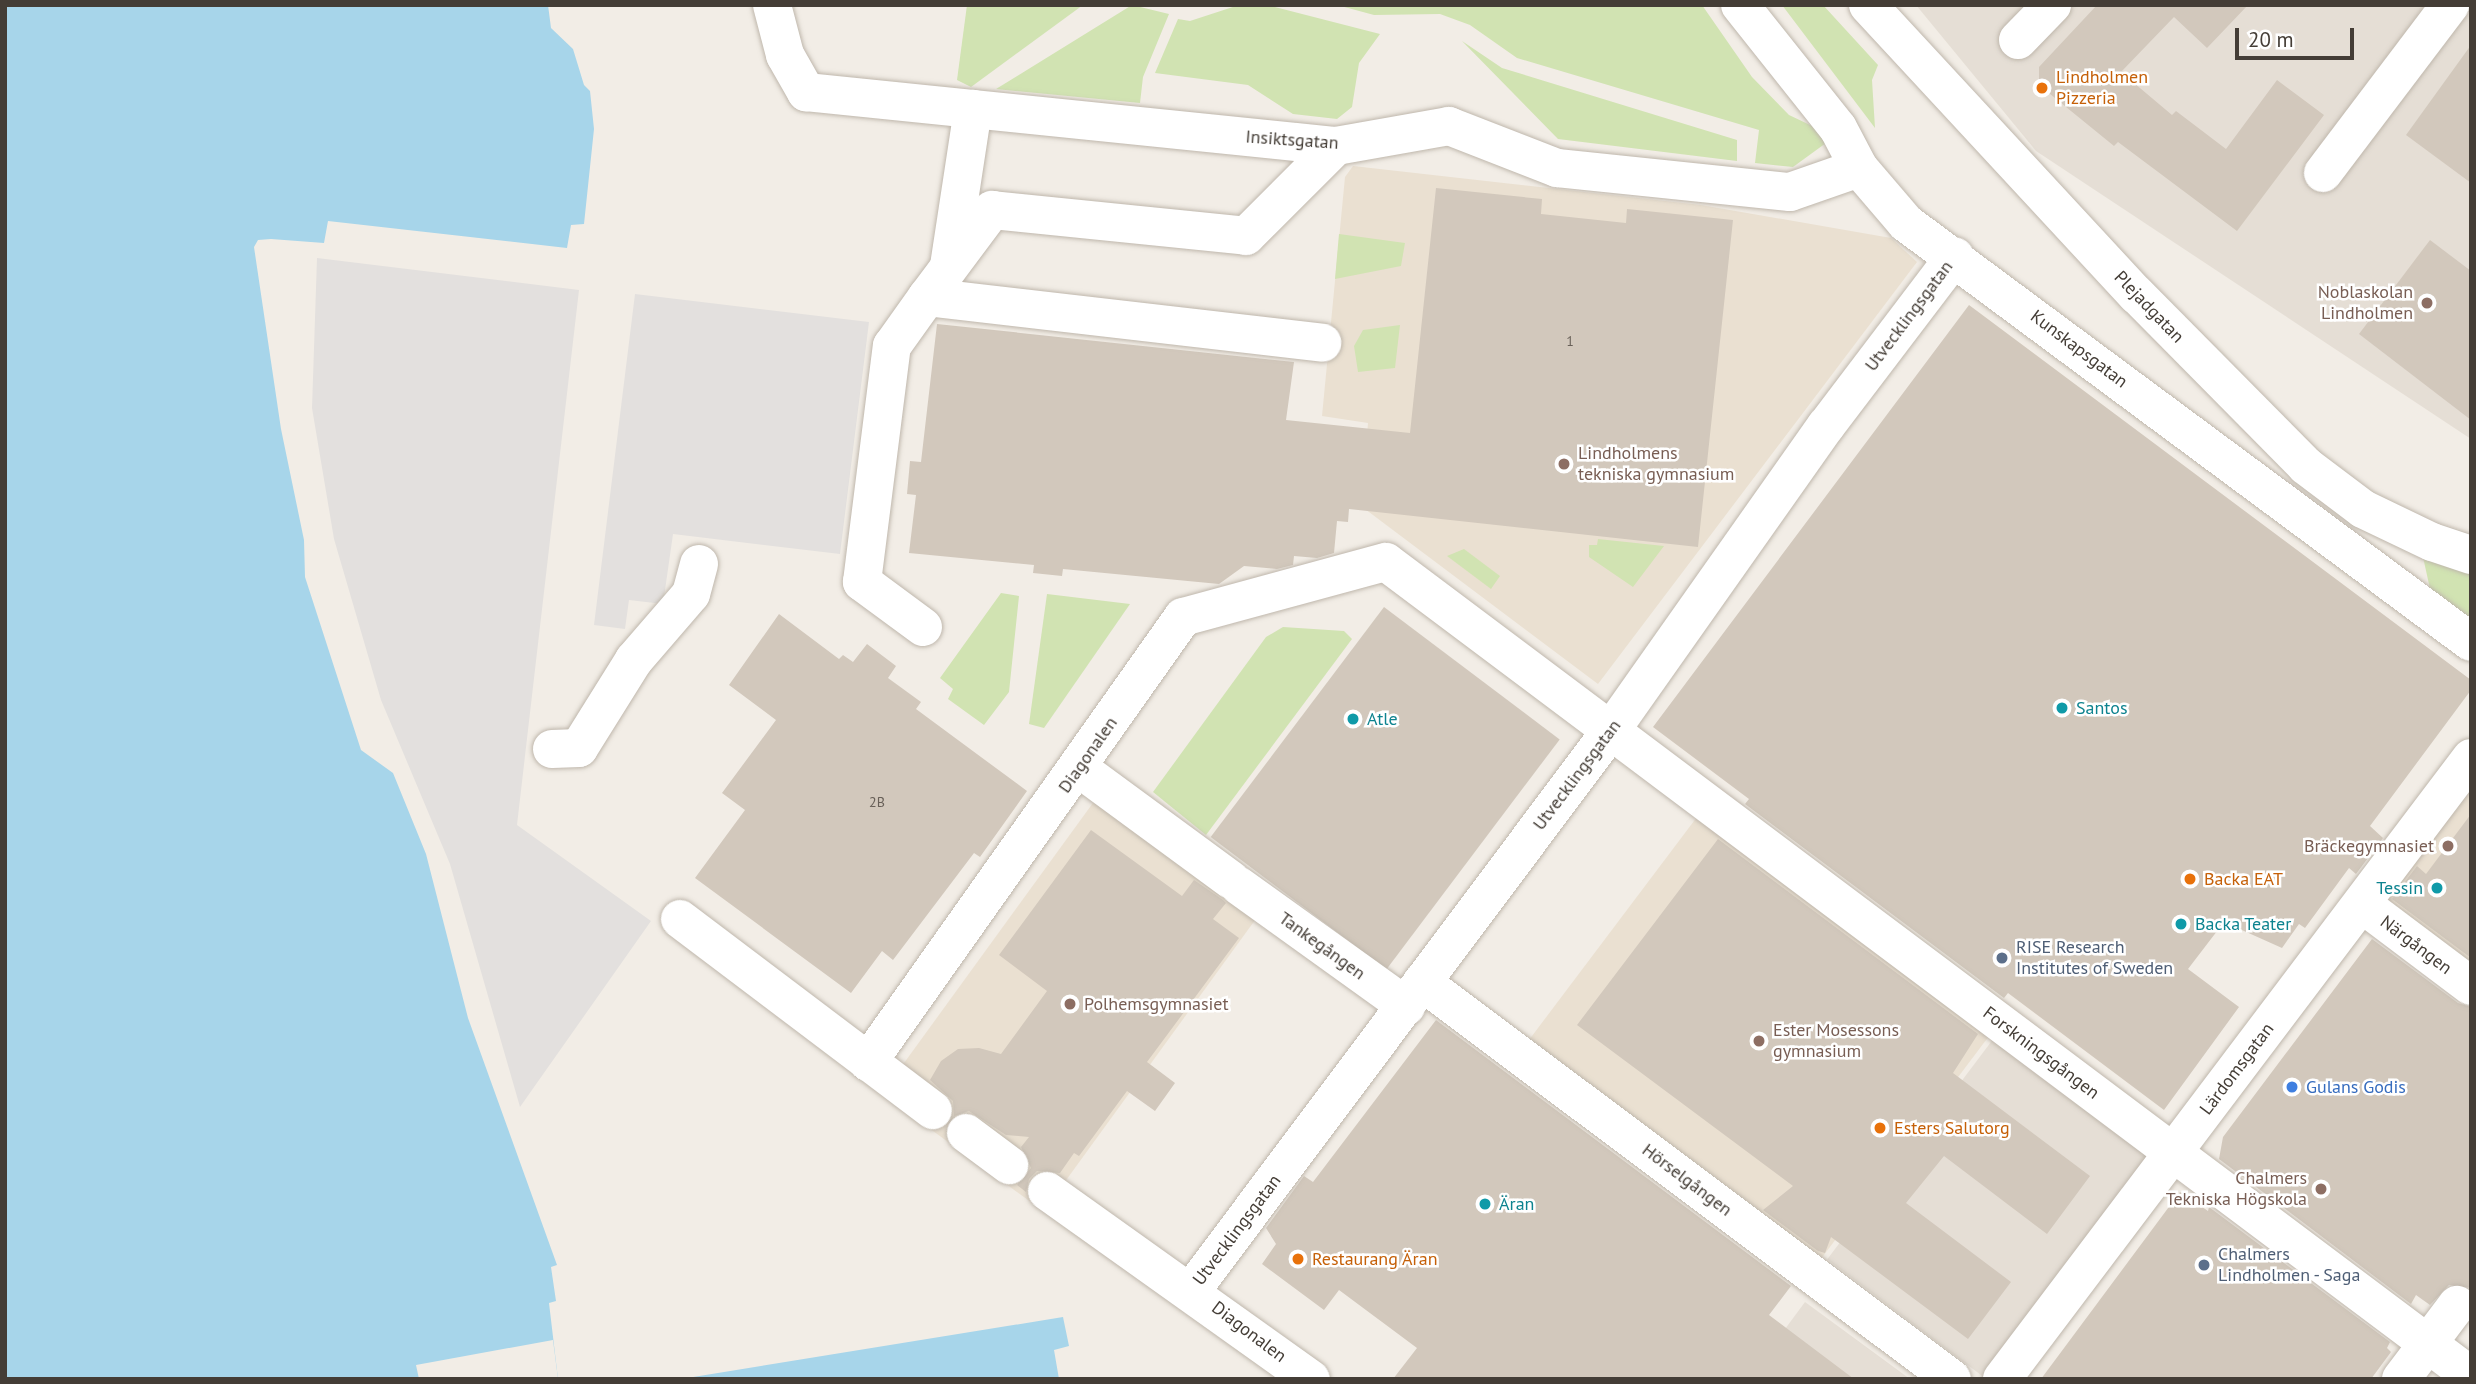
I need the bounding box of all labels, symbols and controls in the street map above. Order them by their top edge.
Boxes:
scale bar [2238,14,2357,58]
text: 20 m [2248,26,2294,53]
place label: Lindholmen Pizzeria [2056,67,2148,110]
marker: Lindholmen Pizzeria [2034,80,2050,96]
street label: Insiktsgatan [1245,126,1339,154]
street label: Utvecklingsgatan [1860,257,1958,375]
street label: Plejadgatan [2110,267,2188,347]
place label: Noblaskolan Lindholmen [2318,282,2413,324]
marker: Noblaskolan Lindholmen [2419,295,2435,311]
street label: Kunskapsgatan [2026,305,2132,393]
house number: 1 [1566,333,1574,349]
place label: Lindholmens tekniska gymnasium [1578,443,1734,486]
marker: Lindholmens tekniska gymnasium [1556,456,1572,472]
place label: Santos [2076,697,2127,719]
marker: Santos [2054,700,2070,716]
place label: Atle [1367,708,1398,730]
marker: Atle [1345,711,1361,727]
street label: Diagonalen [1054,713,1122,797]
street label: Utvecklingsgatan [1528,716,1626,834]
house number: 2B [869,794,885,810]
place label: Bräckegymnasiet [2304,835,2434,857]
marker: Bräckegymnasiet [2440,838,2456,854]
place label: Backa EAT [2204,868,2283,890]
marker: Backa EAT [2182,871,2198,887]
place label: Tessin [2376,877,2423,899]
marker: Tessin [2429,880,2445,896]
street label: Tankegången [1275,907,1369,985]
street label: Närgången [2376,911,2456,979]
place label: Backa Teater [2195,913,2292,935]
marker: Backa Teater [2173,916,2189,932]
place label: RISE Research Institutes of Sweden [2016,937,2173,979]
marker: RISE Research Institutes of Sweden [1994,950,2010,966]
place label: Polhemsgymnasiet [1084,993,1229,1015]
marker: Polhemsgymnasiet [1062,996,1078,1012]
street label: Forskningsgången [1979,1002,2103,1104]
street label: Lärdomsgatan [2195,1019,2279,1119]
place label: Ester Mosessons gymnasium [1773,1020,1899,1062]
marker: Ester Mosessons gymnasium [1751,1033,1767,1049]
place label: Gulans Godis [2306,1076,2406,1098]
marker: Gulans Godis [2284,1079,2300,1095]
place label: Esters Salutorg [1894,1117,2010,1139]
marker: Esters Salutorg [1872,1120,1888,1136]
street label: Hörselgången [1638,1139,1736,1221]
place label: Chalmers Tekniska Högskola [2166,1168,2307,1210]
street label: Utvecklingsgatan [1188,1171,1286,1289]
marker: Chalmers Tekniska Högskola [2313,1181,2329,1197]
place label: Äran [1499,1193,1534,1215]
marker: Äran [1477,1196,1493,1212]
place label: Chalmers Lindholmen - Saga [2218,1244,2363,1286]
place label: Restaurang Äran [1312,1248,1438,1270]
marker: Restaurang Äran [1290,1251,1306,1267]
marker: Chalmers Lindholmen - Saga [2196,1257,2212,1273]
street label: Diagonalen [1207,1297,1291,1367]

